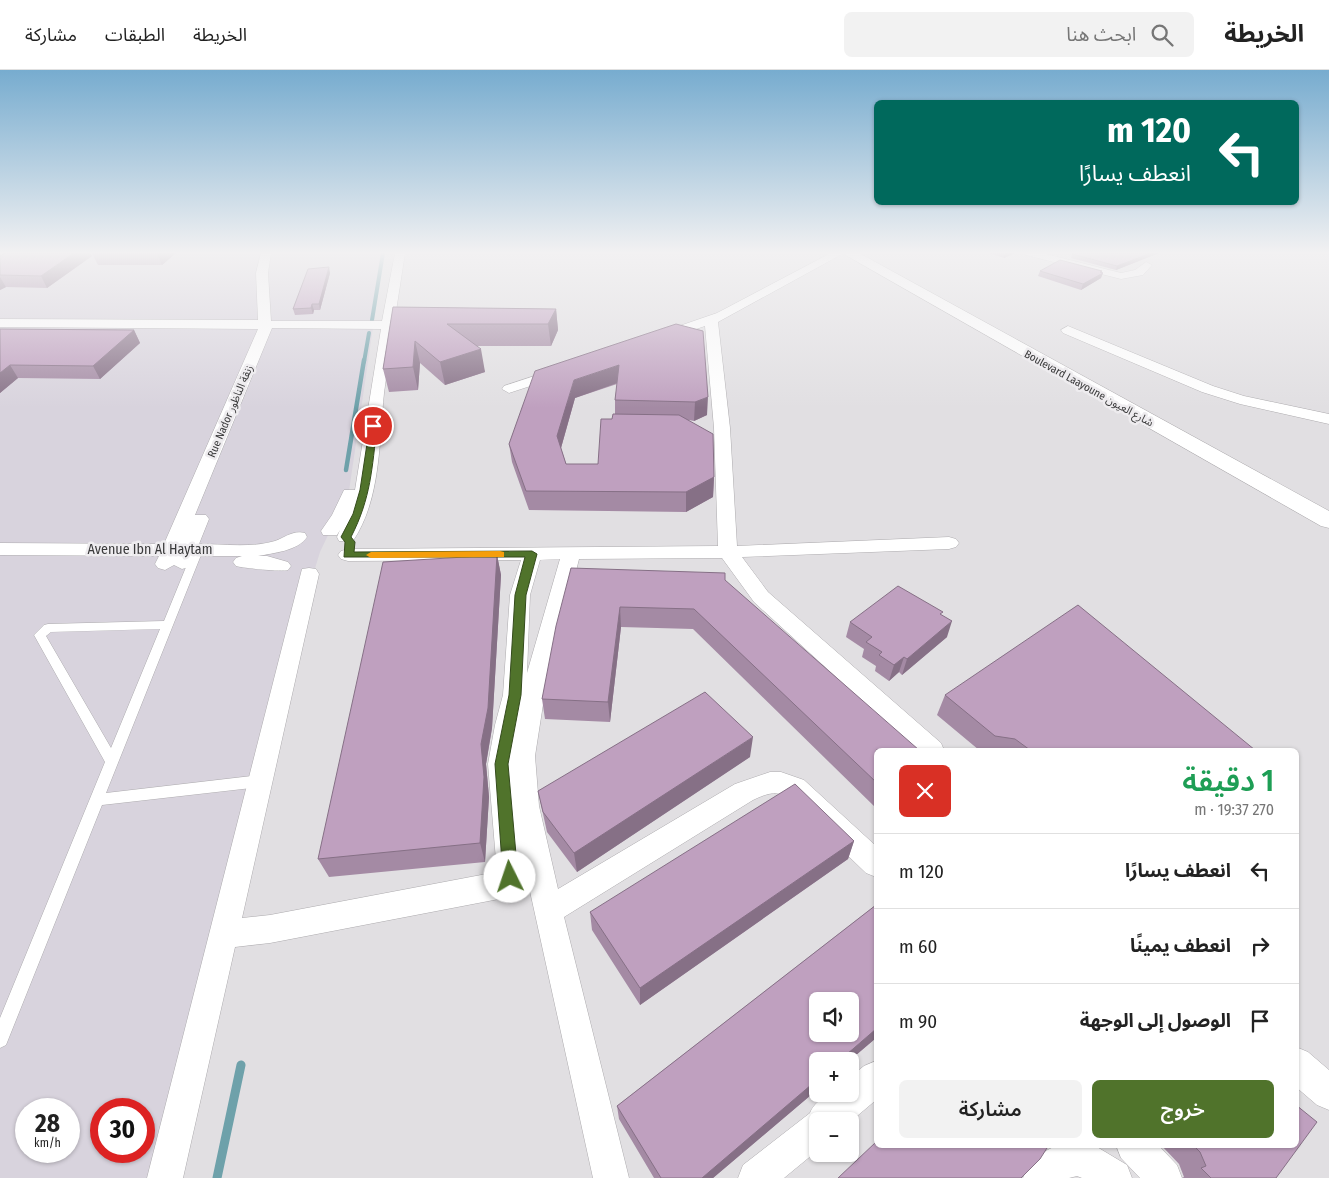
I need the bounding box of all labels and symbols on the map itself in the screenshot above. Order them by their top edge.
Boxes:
street label: Boulevard Laayoune شارع العيون [1021,347,1156,430]
street label: Rue Nador زنقة الناظور [205,363,256,459]
pin [352,405,394,447]
street label: Avenue Ibn Al Haytam [88,541,212,558]
position arrow [483,850,535,902]
speed limit sign: 30 [90,1098,155,1163]

